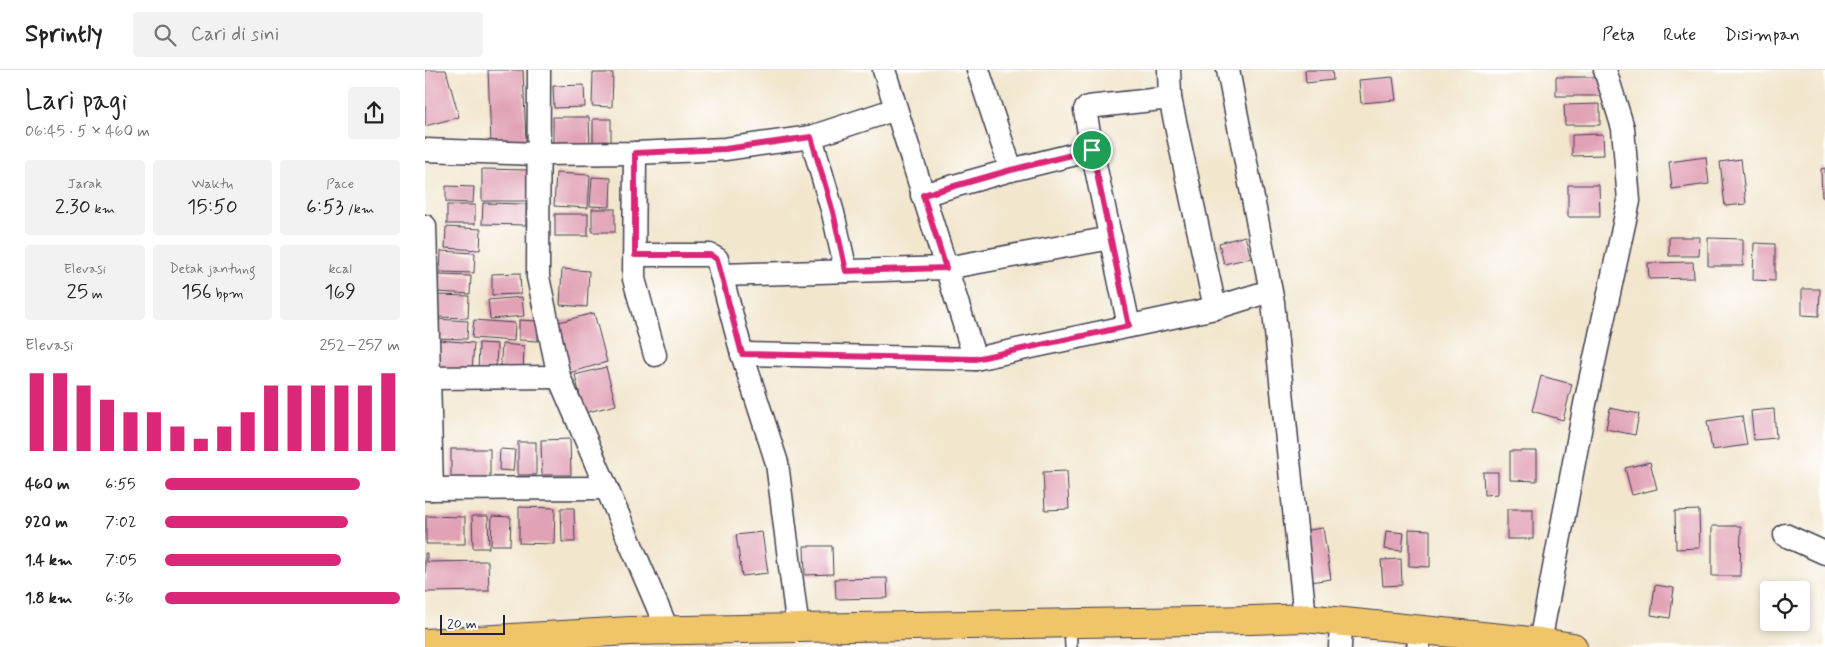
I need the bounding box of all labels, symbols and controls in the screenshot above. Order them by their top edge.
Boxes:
search box [133,12,483,57]
text: Sprintly [25,19,103,50]
icon: search [151,21,179,49]
text: Cari di sini [191,22,279,47]
text: Peta [1602,23,1635,47]
text: Rute [1663,23,1696,47]
text: Disimpan [1724,23,1800,47]
text: Lari pagi [25,83,128,120]
button: share [348,87,400,139]
text: 06:45 · 5 × 460 m [25,121,150,142]
pin [1071,129,1113,171]
icon: arrive [1078,136,1106,164]
text: Jarak [68,175,102,193]
text: Waktu [192,175,233,193]
text: Pace [326,175,354,193]
text: 2.30 [55,193,91,221]
text: 15:50 [187,193,238,221]
text: 6:53 [306,193,344,221]
text: km [91,200,115,218]
text: /km [344,200,374,218]
text: Elevasi [64,260,106,278]
text: Detak jantung [169,260,256,278]
text: kcal [328,260,352,278]
text: 25 [67,278,88,306]
text: 156 [181,278,212,306]
text: 169 [324,278,356,306]
text: m [88,285,103,303]
text: bpm [212,285,244,303]
text: Elevasi [25,335,73,356]
text: 252–257 m [319,335,400,356]
text: 460 m [25,474,70,495]
text: 6:55 [105,474,136,495]
text: 920 m [25,512,68,533]
text: 7:02 [105,512,136,533]
text: 1.4 km [25,550,72,571]
text: 7:05 [105,550,136,571]
map controls [1760,581,1810,631]
button: locate [1760,581,1810,631]
text: 1.8 km [25,588,72,609]
text: 6:36 [105,588,134,609]
scale bar [440,612,505,635]
text: 20 m [447,615,477,633]

